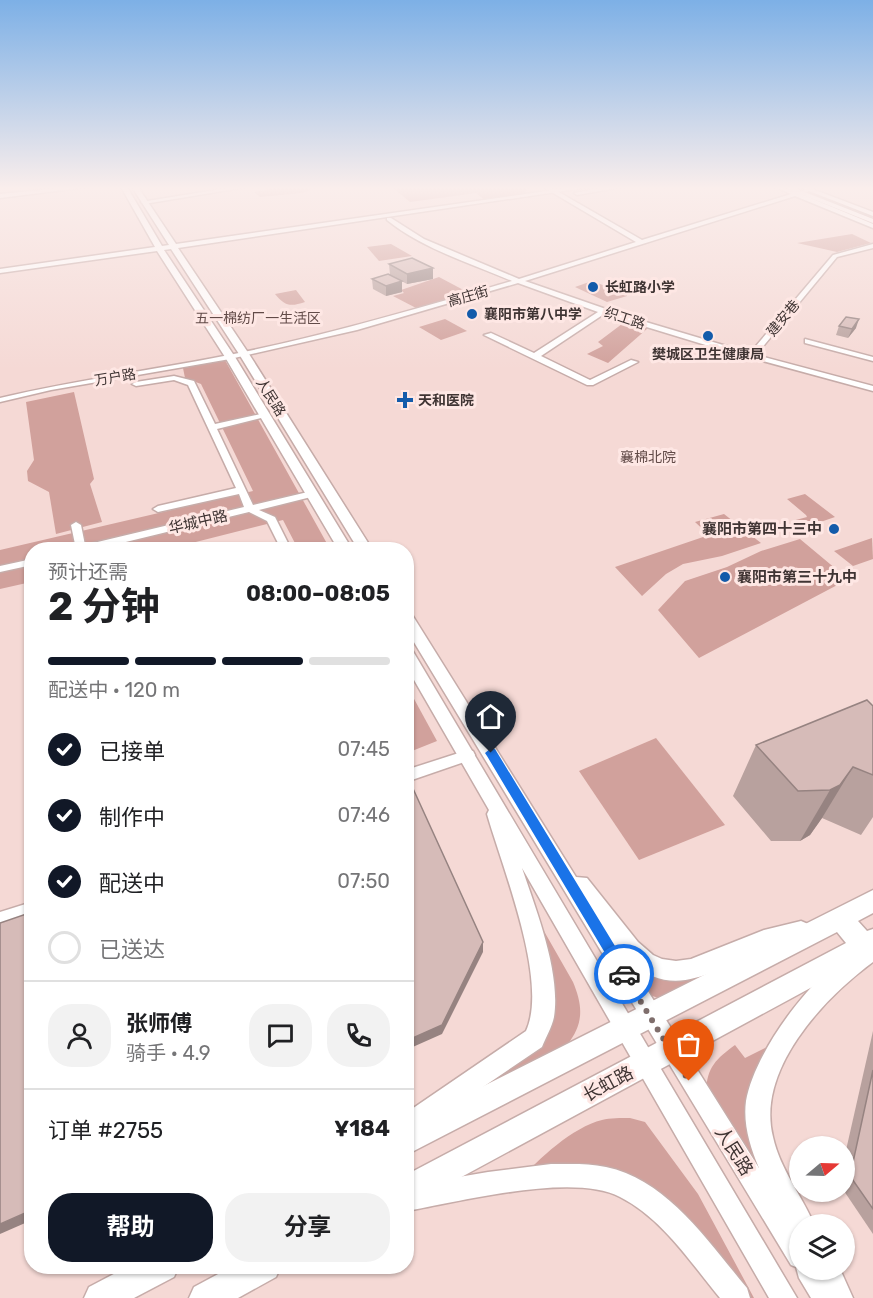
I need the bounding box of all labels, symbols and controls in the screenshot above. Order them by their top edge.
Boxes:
place label: 长虹路小学 [605,279,675,296]
marker: 长虹路小学 [586,280,600,294]
street label: 高庄街 [446,283,491,310]
street label: 建安巷 [763,297,803,340]
street label: 织工路 [602,304,647,333]
place label: 襄阳市第八中学 [484,306,582,323]
marker: 襄阳市第八中学 [465,307,479,321]
district label: 五一棉纺厂一生活区 [195,310,321,327]
marker: 樊城区卫生健康局 [701,329,715,343]
place label: 樊城区卫生健康局 [652,346,764,363]
street label: 万户路 [93,365,137,390]
street label: 人民路 [252,375,289,420]
marker: 天和医院 [396,391,414,409]
place label: 天和医院 [418,392,474,409]
district label: 襄棉北院 [620,449,676,466]
street label: 华城中路 [167,506,229,538]
place label: 襄阳市第四十三中 [702,520,822,538]
marker: 襄阳市第四十三中 [827,522,841,536]
text: 预计还需 [48,560,128,584]
place label: 襄阳市第三十九中 [737,568,857,586]
marker: 襄阳市第三十九中 [718,570,732,584]
text: 08:00–08:05 [246,580,390,607]
text: 2 分钟 [48,584,160,630]
text: 配送中 · 120 m [48,678,180,702]
pin [465,691,516,753]
icon: home [474,700,507,733]
icon: check [48,733,81,766]
text: 07:45 [338,737,390,761]
text: 已接单 [99,738,165,765]
icon: check [48,799,81,832]
text: 07:46 [337,803,390,827]
text: 制作中 [99,804,165,831]
icon: check [48,865,81,898]
text: 07:50 [337,869,390,893]
text: 配送中 [99,870,165,897]
text: 已送达 [99,936,165,963]
courier [594,944,654,1004]
icon: car [608,958,641,991]
button: person [48,1004,111,1067]
button: chat [249,1004,312,1067]
button: phone [327,1004,390,1067]
text: 张师傅 [126,1010,192,1037]
pin [663,1019,714,1081]
icon: bag [672,1028,705,1061]
text: 骑手 · 4.9 [126,1041,211,1065]
street label: 长虹路 [579,1062,637,1106]
text: ¥184 [334,1115,390,1142]
text: 订单 #2755 [48,1117,163,1144]
street label: 人民路 [710,1122,758,1180]
north arrow [789,1136,855,1202]
map controls [789,1136,855,1280]
button: 帮助 [48,1193,213,1262]
button: 分享 [225,1193,390,1262]
button: layers [789,1214,855,1280]

